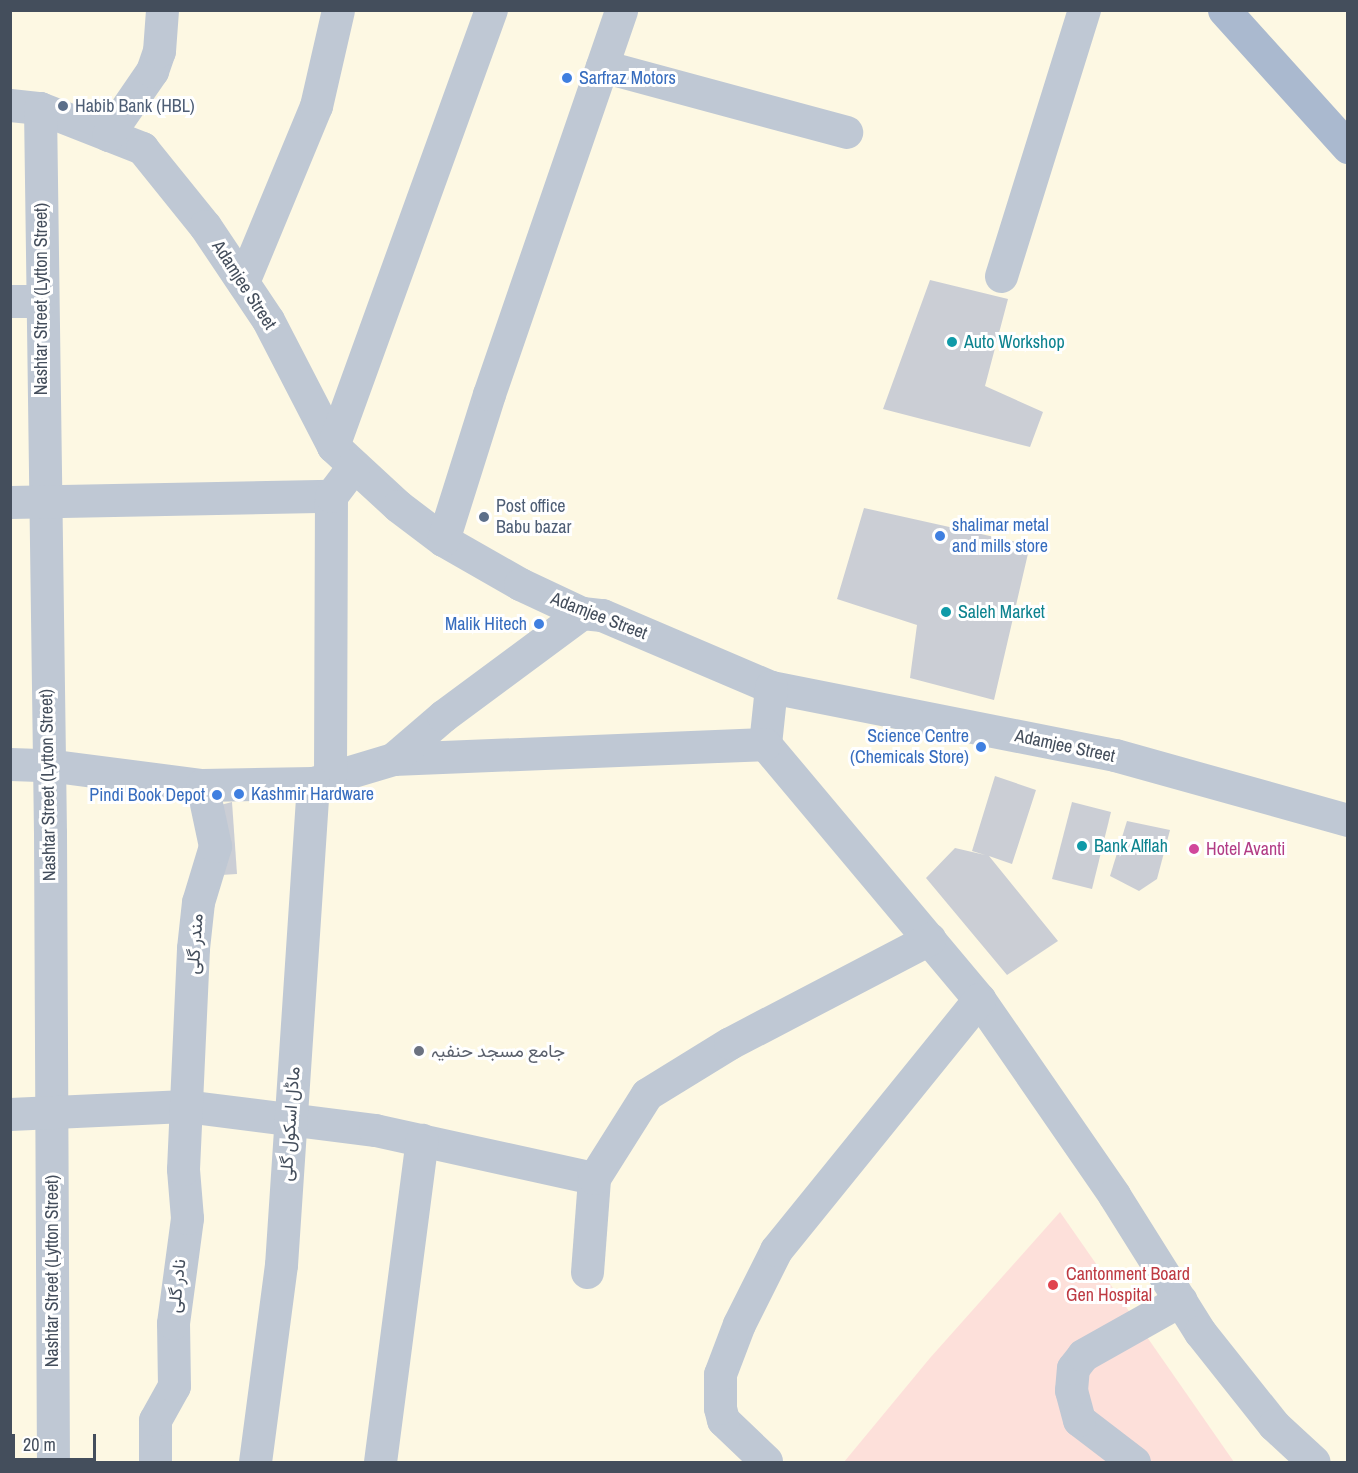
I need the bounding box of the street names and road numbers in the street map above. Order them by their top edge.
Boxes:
street label: Nashtar Street (Lytton Street) [30,203,52,395]
street label: Adamjee Street [207,236,281,334]
street label: Adamjee Street [548,588,650,644]
street label: Nashtar Street (Lytton Street) [36,689,60,881]
street label: Adamjee Street [1013,725,1117,767]
street label: مندر گلی [182,913,208,975]
street label: ماڈل اسکول گلی [275,1066,305,1182]
street label: Nashtar Street (Lytton Street) [41,1175,63,1367]
street label: نادر گلی [163,1258,191,1314]

